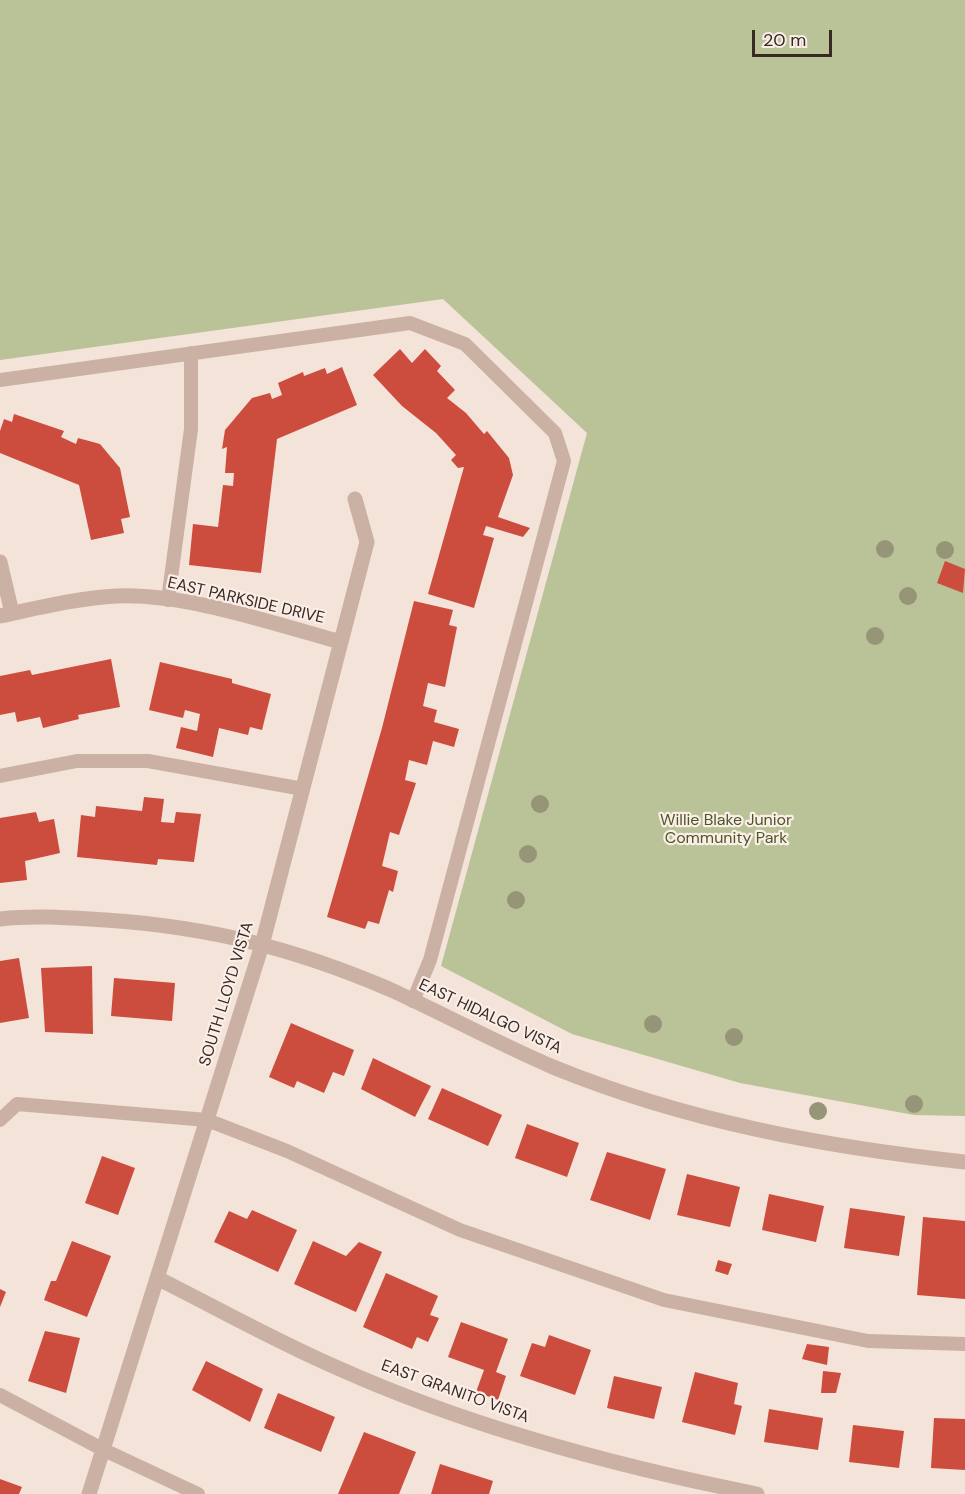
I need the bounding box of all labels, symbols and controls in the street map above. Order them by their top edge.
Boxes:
scale bar [755,18,834,56]
text: 20 m [763,28,806,52]
street label: EAST PARKSIDE DRIVE [166,574,326,628]
park label: Willie Blake Junior Community Park [660,811,792,849]
street label: SOUTH LLOYD VISTA [196,919,258,1069]
street label: EAST HIDALGO VISTA [416,975,564,1059]
street label: EAST GRANITO VISTA [379,1356,531,1428]

